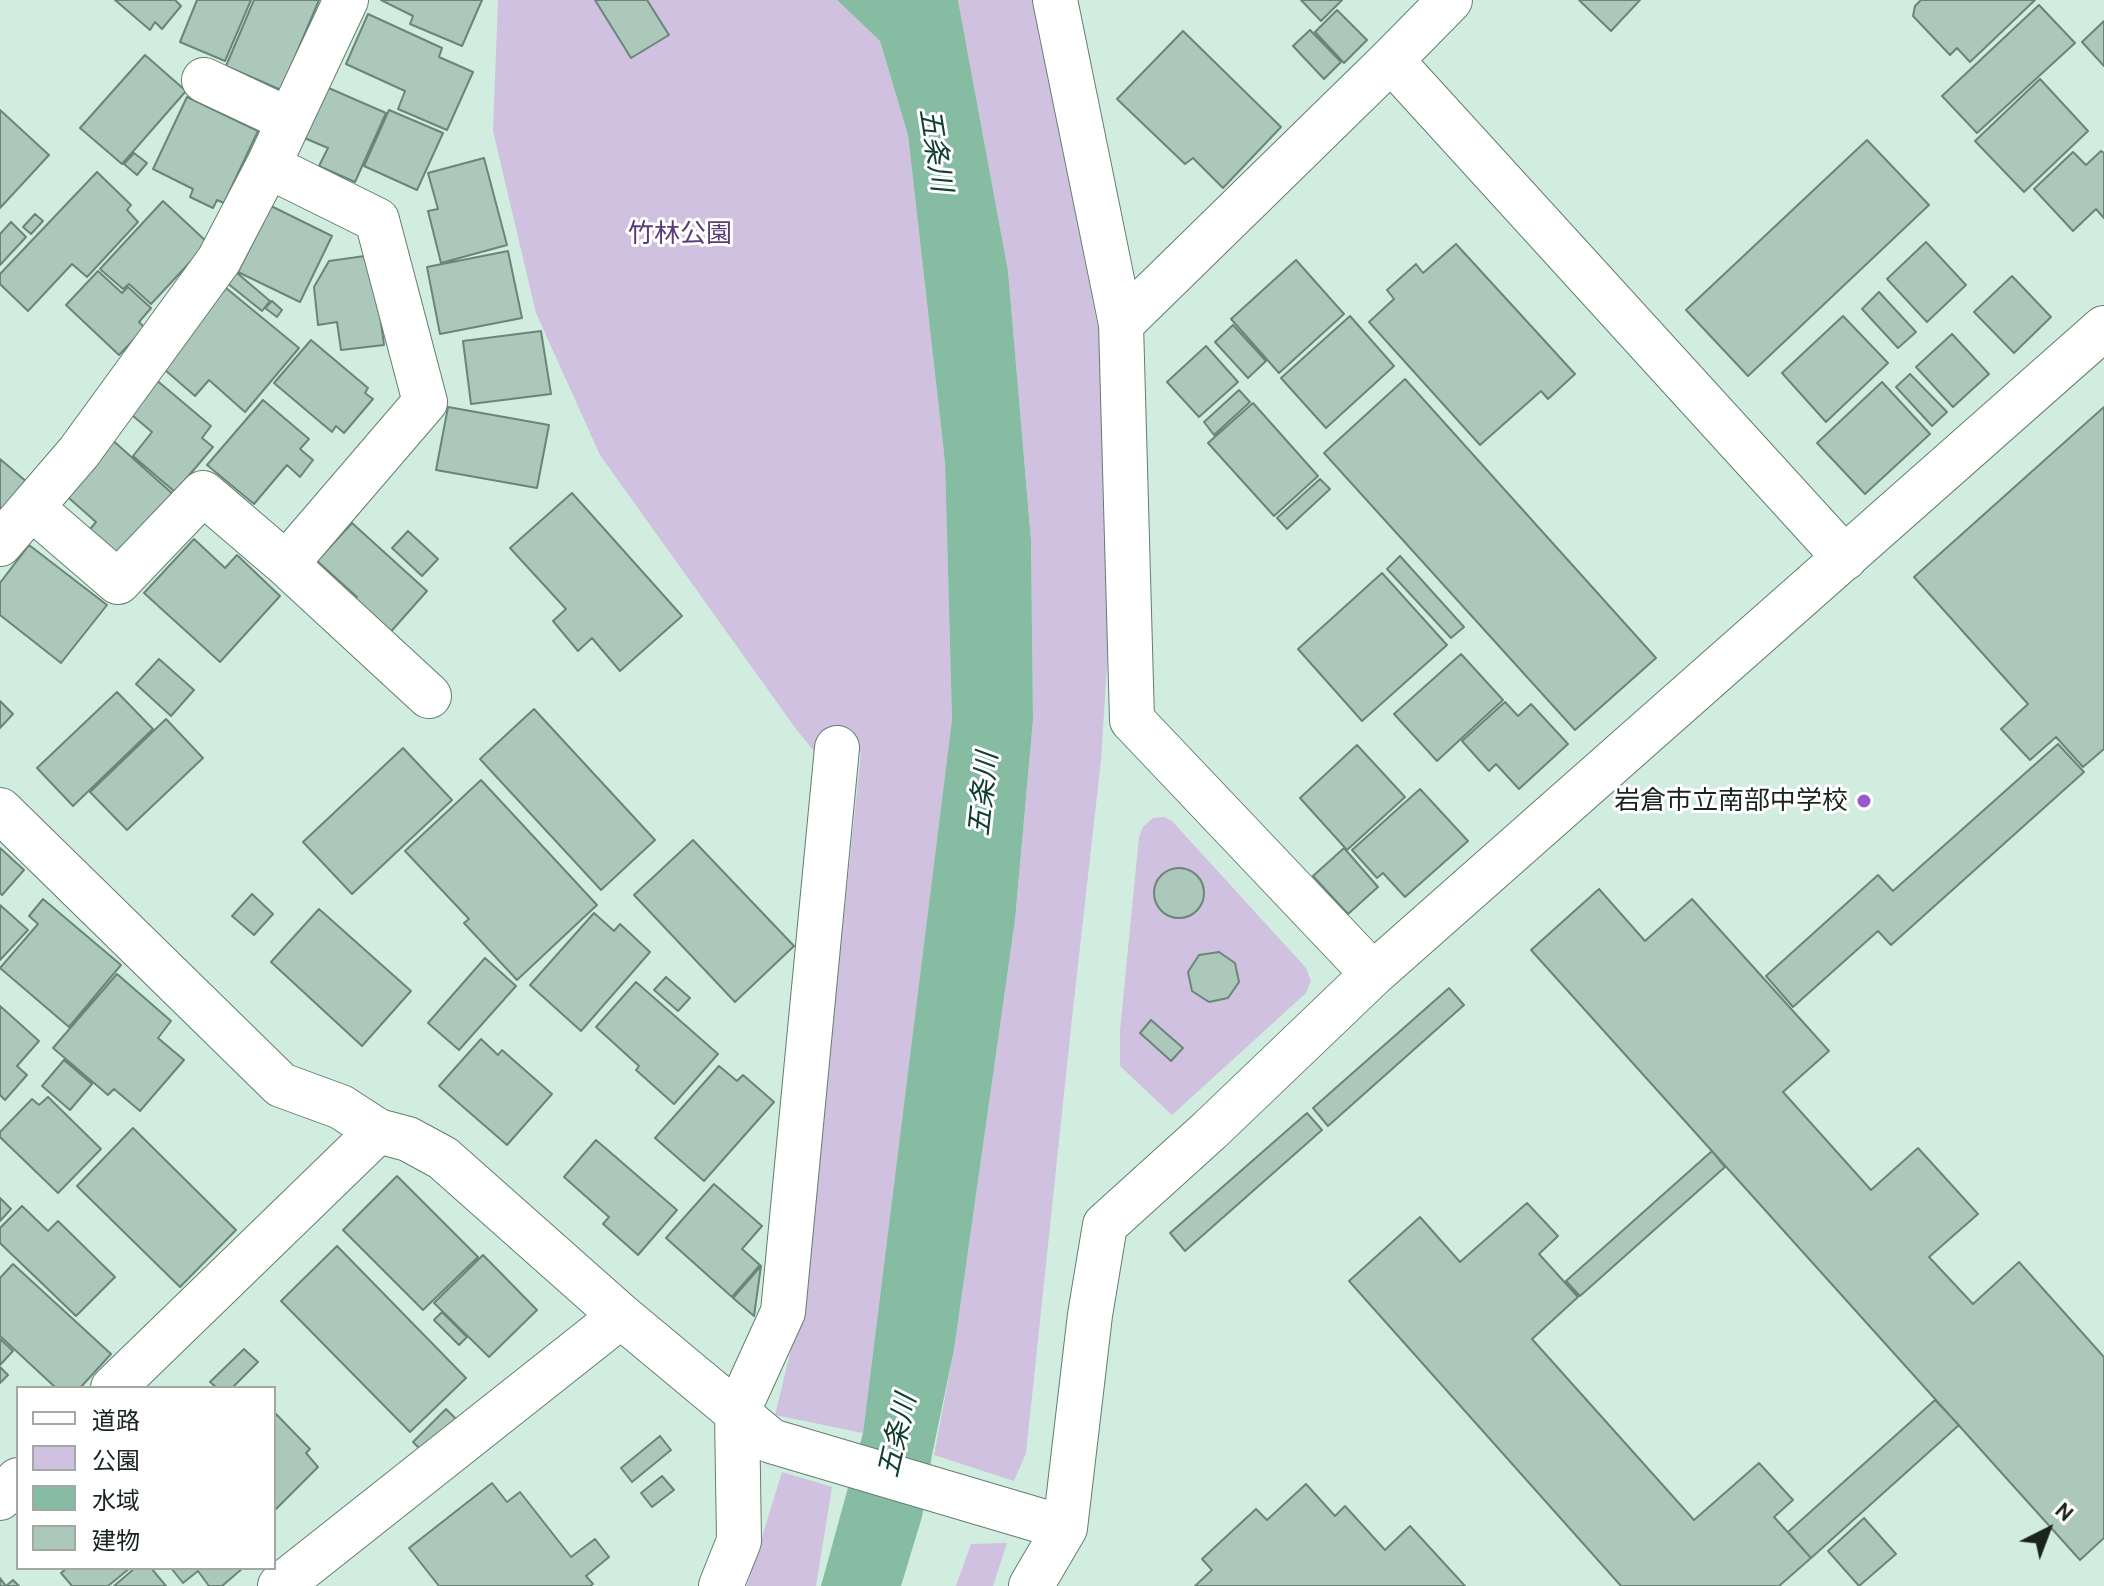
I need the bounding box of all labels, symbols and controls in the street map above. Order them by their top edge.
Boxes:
water label: 五条川 [912,106,958,194]
park label: 竹林公園 [628,218,732,250]
water label: 五条川 [963,750,1005,838]
place label: 岩倉市立南部中学校 [1614,785,1848,817]
marker: 岩倉市立南部中学校 [1855,792,1873,810]
legend [16,1386,276,1570]
water label: 五条川 [872,1391,924,1481]
text: 道路 [92,1406,140,1435]
text: 公園 [92,1446,140,1475]
text: 水域 [92,1486,140,1515]
north arrow [2008,1490,2088,1570]
text: N [2050,1497,2079,1527]
text: 建物 [92,1526,140,1555]

